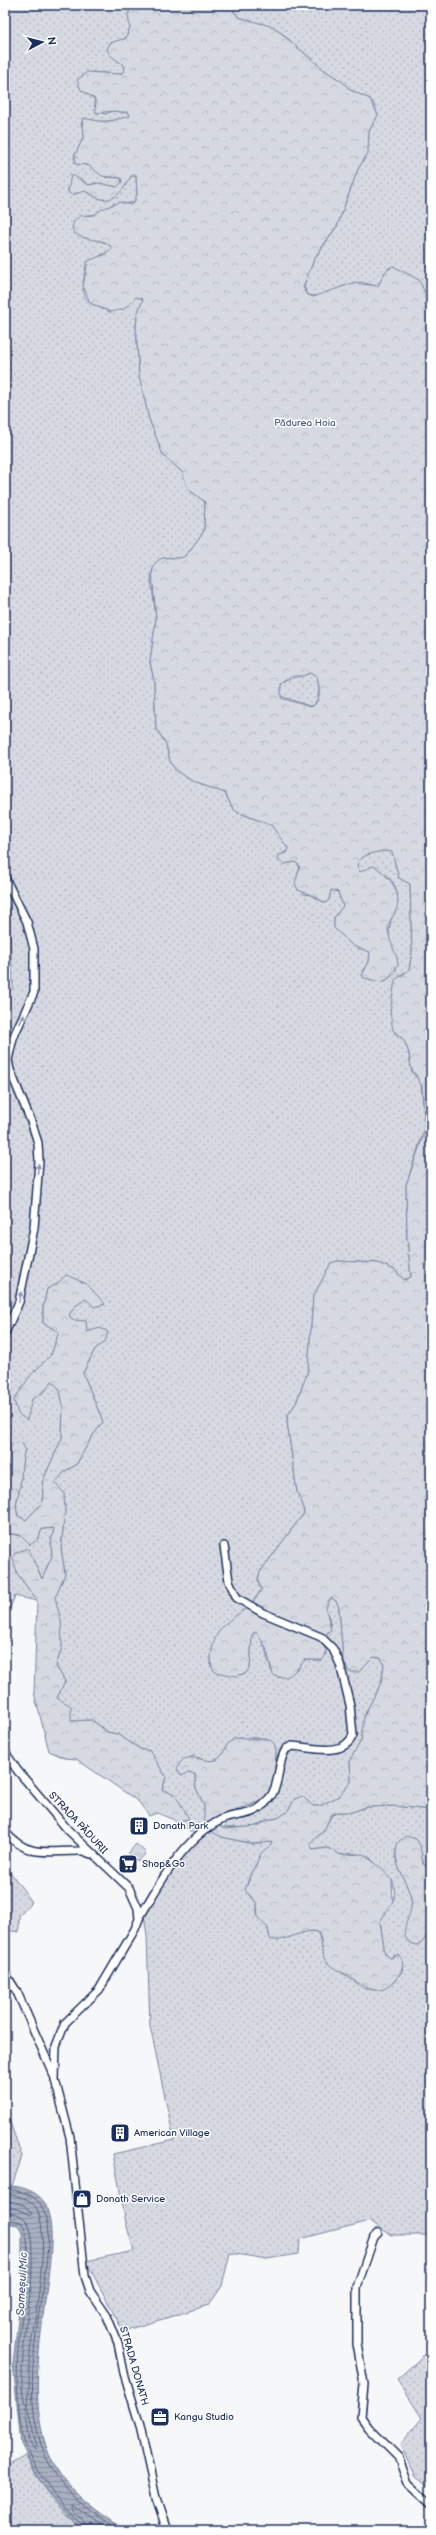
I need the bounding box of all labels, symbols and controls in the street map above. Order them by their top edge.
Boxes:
north arrow [22,22,62,62]
text: N [44,36,58,46]
park label: Pădurea Hoia [274,417,336,429]
one-way arrow [19,1013,25,1025]
one-way arrow [34,1163,41,1175]
one-way arrow [17,1291,23,1303]
street label: STRADA PĂDURII [46,1789,110,1857]
building icon: Donath Park [128,1815,150,1837]
place label: Donath Park [153,1820,209,1832]
supermarket icon: Shop&Go [117,1853,139,1875]
place label: Shop&Go [142,1858,185,1870]
building icon: American Village [109,2122,131,2144]
place label: American Village [134,2127,210,2139]
shop icon: Donath Service [71,2188,93,2210]
place label: Donath Service [96,2193,165,2205]
water label: Someșul Mic [14,2252,30,2316]
street label: STRADA DONATH [117,2325,151,2407]
office icon: Kangu Studio [149,2406,171,2428]
place label: Kangu Studio [174,2411,234,2423]

